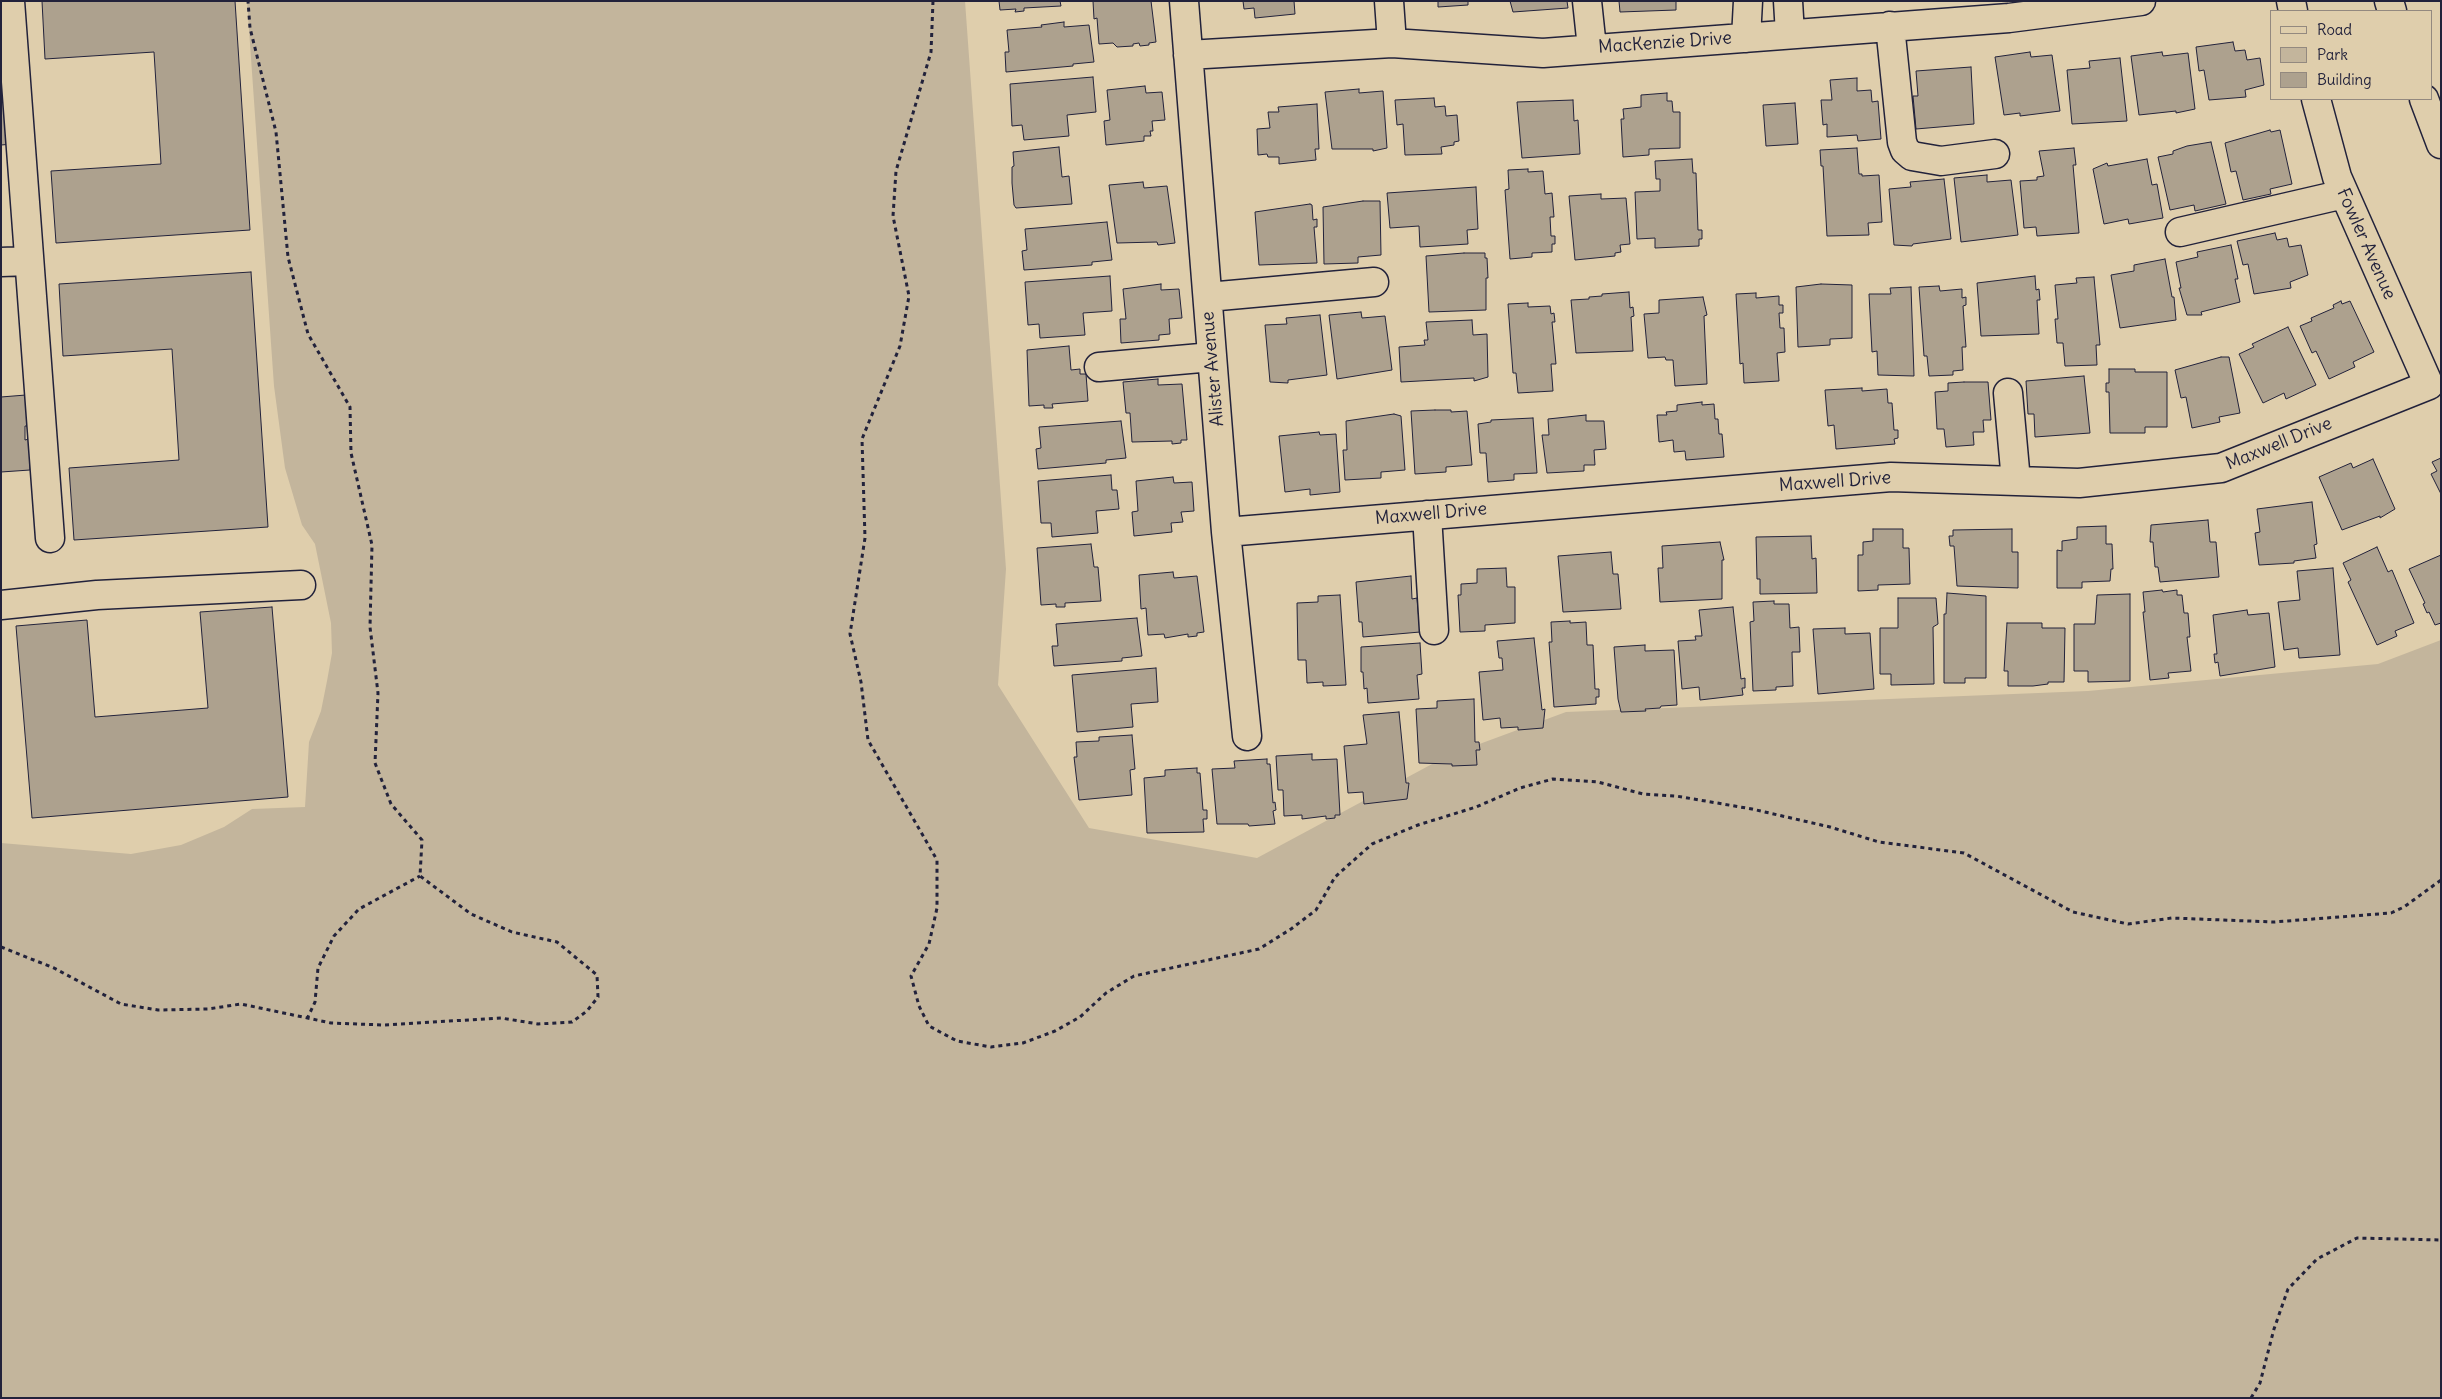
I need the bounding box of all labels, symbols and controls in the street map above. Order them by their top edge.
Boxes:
legend [2270,10,2432,100]
text: Road [2317,20,2352,39]
street label: MacKenzie Drive [1598,28,1732,58]
text: Park [2317,45,2348,64]
text: Building [2317,70,2372,89]
street label: Fowler Avenue [2332,185,2400,303]
street label: Alister Avenue [1197,311,1229,427]
street label: Maxwell Drive [2223,413,2335,475]
street label: Maxwell Drive [1778,467,1892,497]
street label: Maxwell Drive [1374,498,1488,530]

